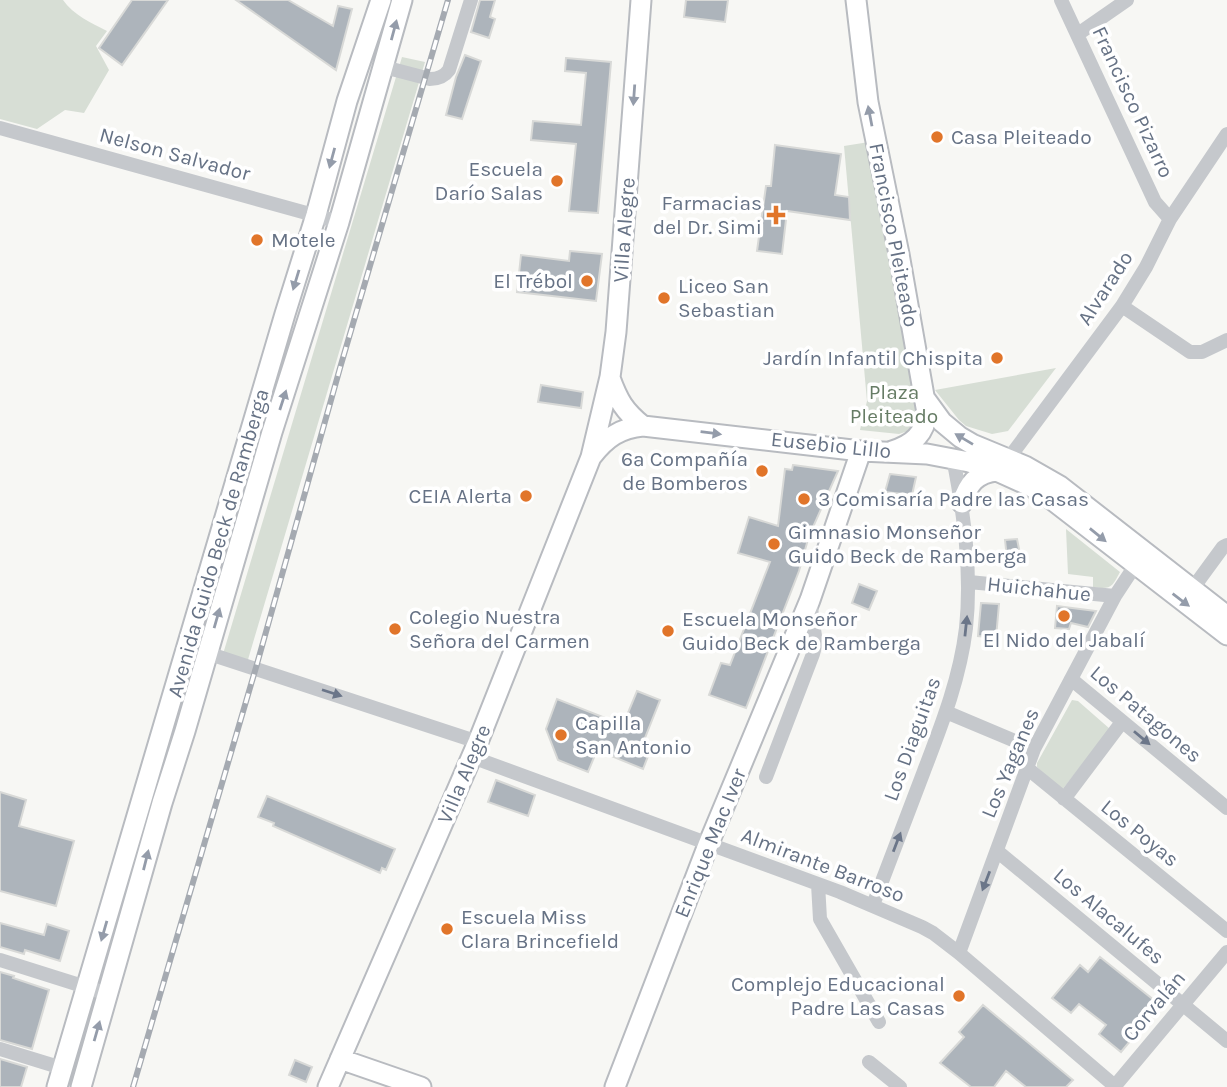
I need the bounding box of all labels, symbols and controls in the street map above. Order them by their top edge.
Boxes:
one-way arrow [389,19,400,41]
street label: Francisco Pizarro [1087,22,1179,182]
one-way arrow [628,84,639,106]
one-way arrow [865,105,876,127]
street label: Nelson Salvador [97,122,253,186]
place label: Casa Pleiteado [951,125,1092,149]
marker: Casa Pleiteado [929,129,945,145]
street label: Francisco Pleiteado [864,141,924,329]
one-way arrow [326,148,336,169]
place label: Escuela Darío Salas [435,157,543,205]
marker: Escuela Darío Salas [549,173,565,189]
street label: Villa Alegre [608,177,640,283]
place label: Farmacias del Dr. Simi [653,191,762,239]
marker: Farmacias del Dr. Simi [768,207,784,223]
place label: Motele [271,228,336,252]
marker: Motele [249,232,265,248]
street label: Alvarado [1072,247,1138,329]
place label: El Trébol [493,269,573,293]
one-way arrow [290,270,300,291]
marker: El Trébol [579,273,595,289]
place label: Liceo San Sebastian [678,274,775,322]
marker: Liceo San Sebastian [656,290,672,306]
place label: Jardín Infantil Chispita [763,346,983,370]
marker: Jardín Infantil Chispita [989,350,1005,366]
park label: Plaza Pleiteado [850,380,938,428]
street label: Avenida Guido Beck de Ramberga [162,386,274,700]
one-way arrow [278,390,288,411]
one-way arrow [700,427,722,438]
street label: Eusebio Lillo [770,427,892,463]
one-way arrow [954,432,973,445]
place label: 6ª Compañía de Bomberos [621,447,748,495]
marker: 6ª Compañía de Bomberos [754,463,770,479]
place label: CEIA Alerta [409,484,512,508]
place label: 3 Comisaría Padre las Casas [818,487,1089,511]
marker: CEIA Alerta [518,488,534,504]
marker: 3 Comisaría Padre las Casas [796,491,812,507]
place label: Gimnasio Monseñor Guido Beck de Ramberga [788,520,1027,568]
one-way arrow [1089,528,1107,543]
marker: Gimnasio Monseñor Guido Beck de Ramberga [766,536,782,552]
street label: Huichahue [986,572,1092,606]
one-way arrow [1172,593,1190,607]
place label: Colegio Nuestra Señora del Carmen [409,605,590,653]
place label: Escuela Monseñor Guido Beck de Ramberga [682,607,921,655]
one-way arrow [213,608,223,629]
marker: El Nido del Jabalí [1056,608,1072,624]
one-way arrow [960,614,971,636]
marker: Colegio Nuestra Señora del Carmen [387,621,403,637]
marker: Escuela Monseñor Guido Beck de Ramberga [660,623,676,639]
place label: El Nido del Jabalí [983,628,1146,652]
street label: Los Patagones [1086,661,1206,767]
street label: Los Diaguitas [878,674,946,804]
one-way arrow [321,689,342,699]
street label: Los Yaganes [976,704,1044,822]
place label: Capilla San Antonio [575,711,691,759]
street label: Villa Alegre [432,721,496,827]
marker: Capilla San Antonio [553,727,569,743]
one-way arrow [1133,731,1151,746]
street label: Enrique Mac Iver [669,764,751,921]
street label: Los Poyas [1096,794,1184,872]
street label: Almirante Barroso [738,823,908,907]
one-way arrow [892,831,903,852]
one-way arrow [141,849,152,871]
street label: Los Alacalufes [1049,863,1169,969]
one-way arrow [980,870,991,891]
place label: Escuela Miss Clara Brincefield [461,905,619,953]
one-way arrow [98,921,108,942]
marker: Escuela Miss Clara Brincefield [439,921,455,937]
street label: Corvalán [1118,966,1190,1046]
place label: Complejo Educacional Padre Las Casas [731,972,945,1020]
marker: Complejo Educacional Padre Las Casas [951,988,967,1004]
one-way arrow [92,1019,103,1041]

